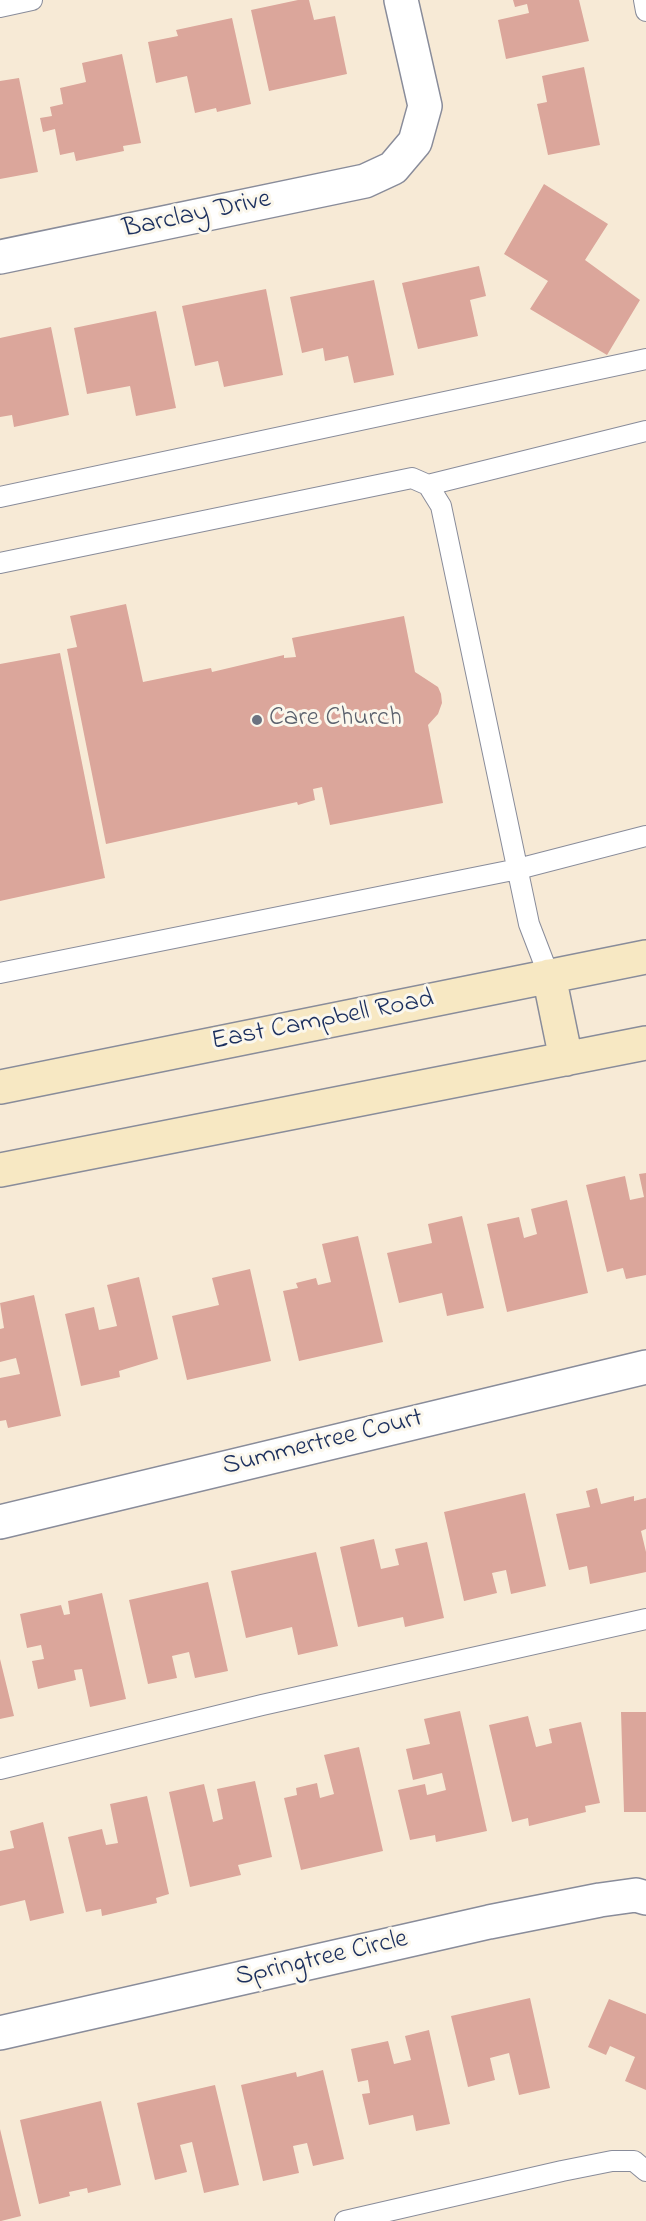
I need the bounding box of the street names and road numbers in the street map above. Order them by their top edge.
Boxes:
street label: Barclay Drive [120,185,274,247]
street label: East Campbell Road [209,985,437,1059]
street label: Summertree Court [220,1403,426,1485]
street label: Springtree Circle [233,1924,411,1996]

